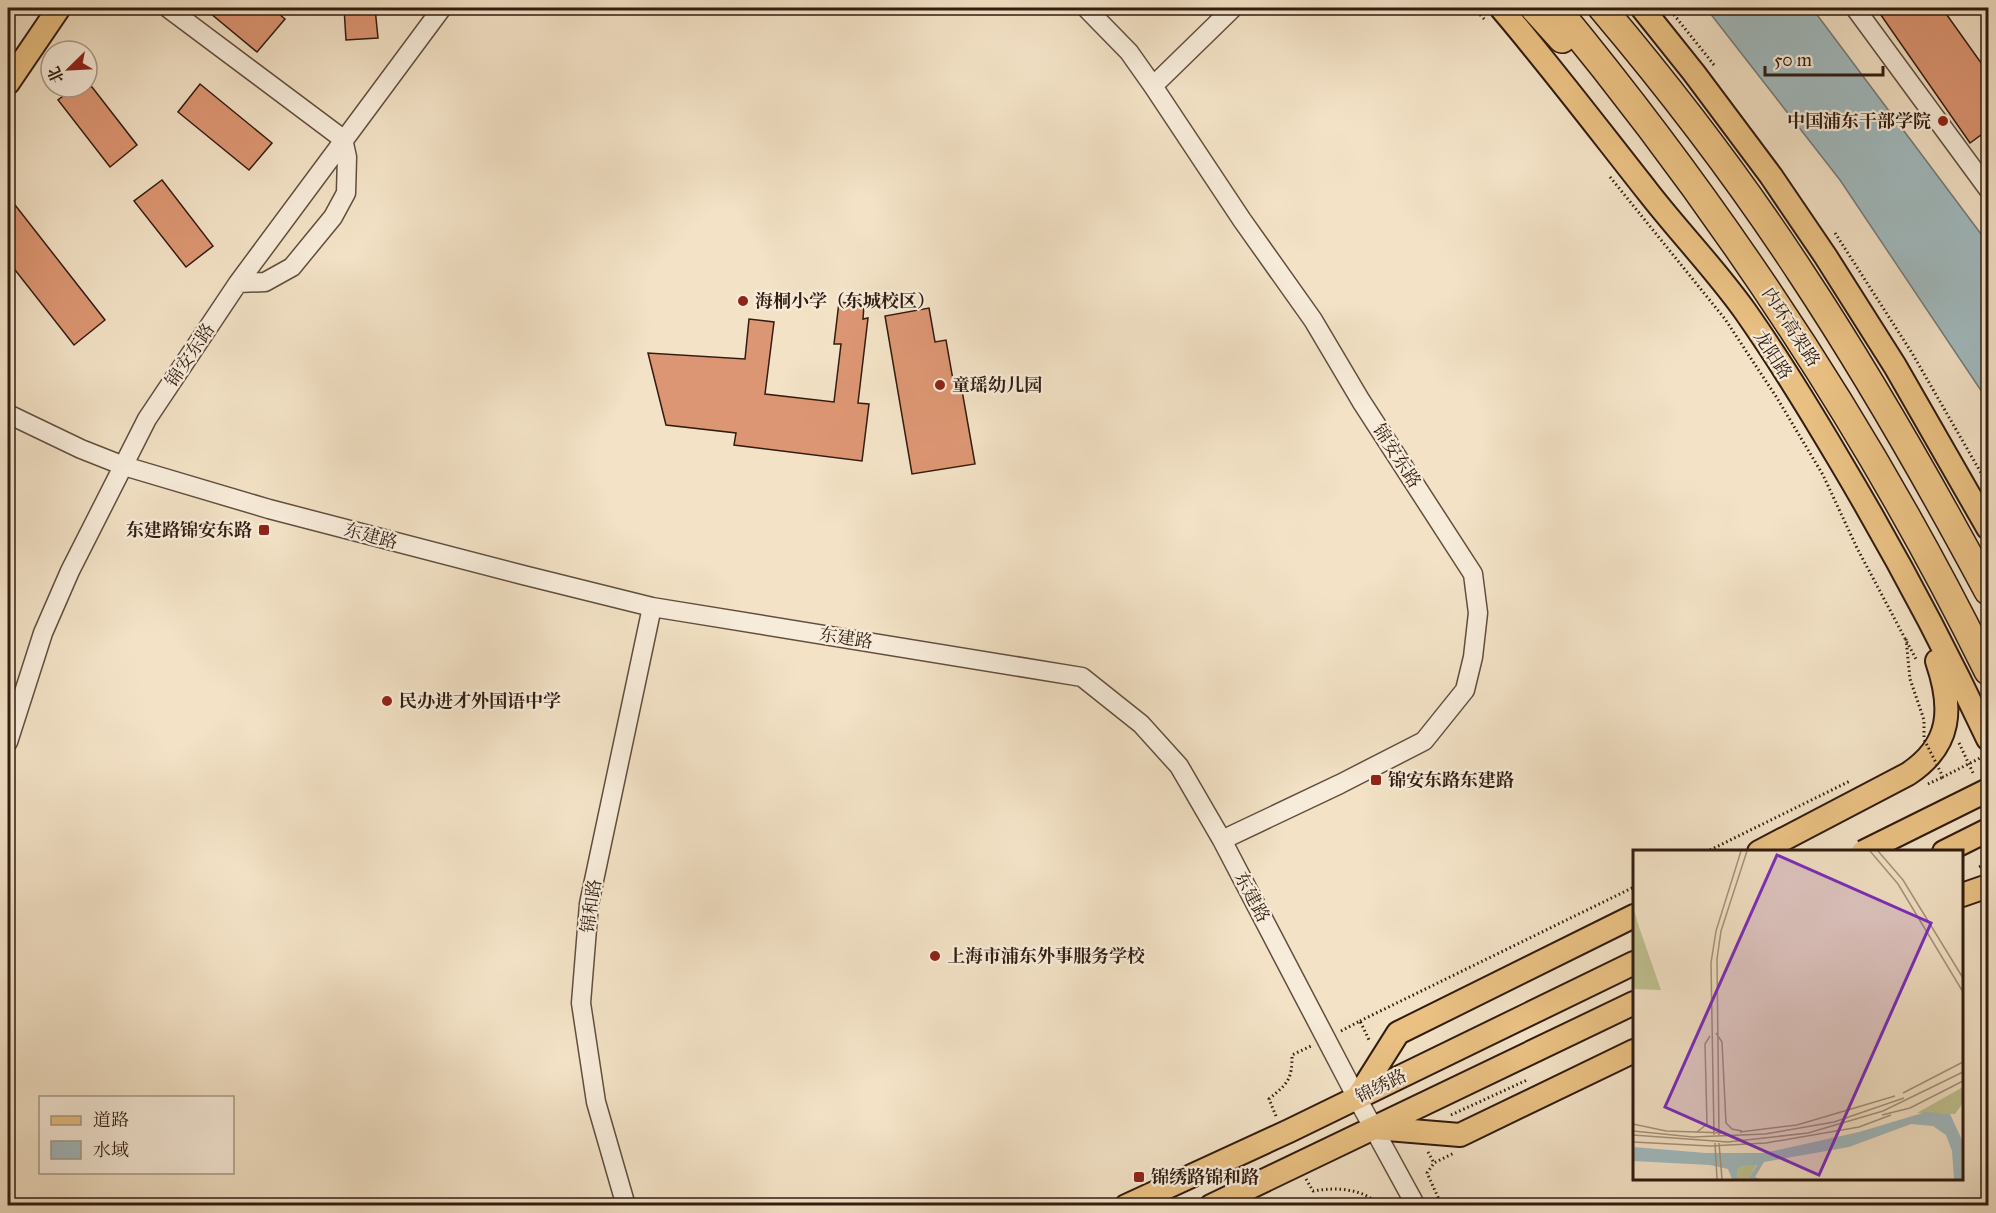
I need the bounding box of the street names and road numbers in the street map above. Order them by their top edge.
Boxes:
street label: 内环高架路 [1757,283,1825,371]
street label: 锦安东路 [161,319,219,391]
street label: 龙阳路 [1749,326,1797,384]
street label: 锦安东路 [1368,420,1426,492]
street label: 东建路 [342,518,400,554]
street label: 东建路 [818,623,874,653]
street label: 东建路 [1230,868,1274,926]
street label: 锦和路 [576,878,606,934]
street label: 锦绣路 [1352,1064,1410,1108]

